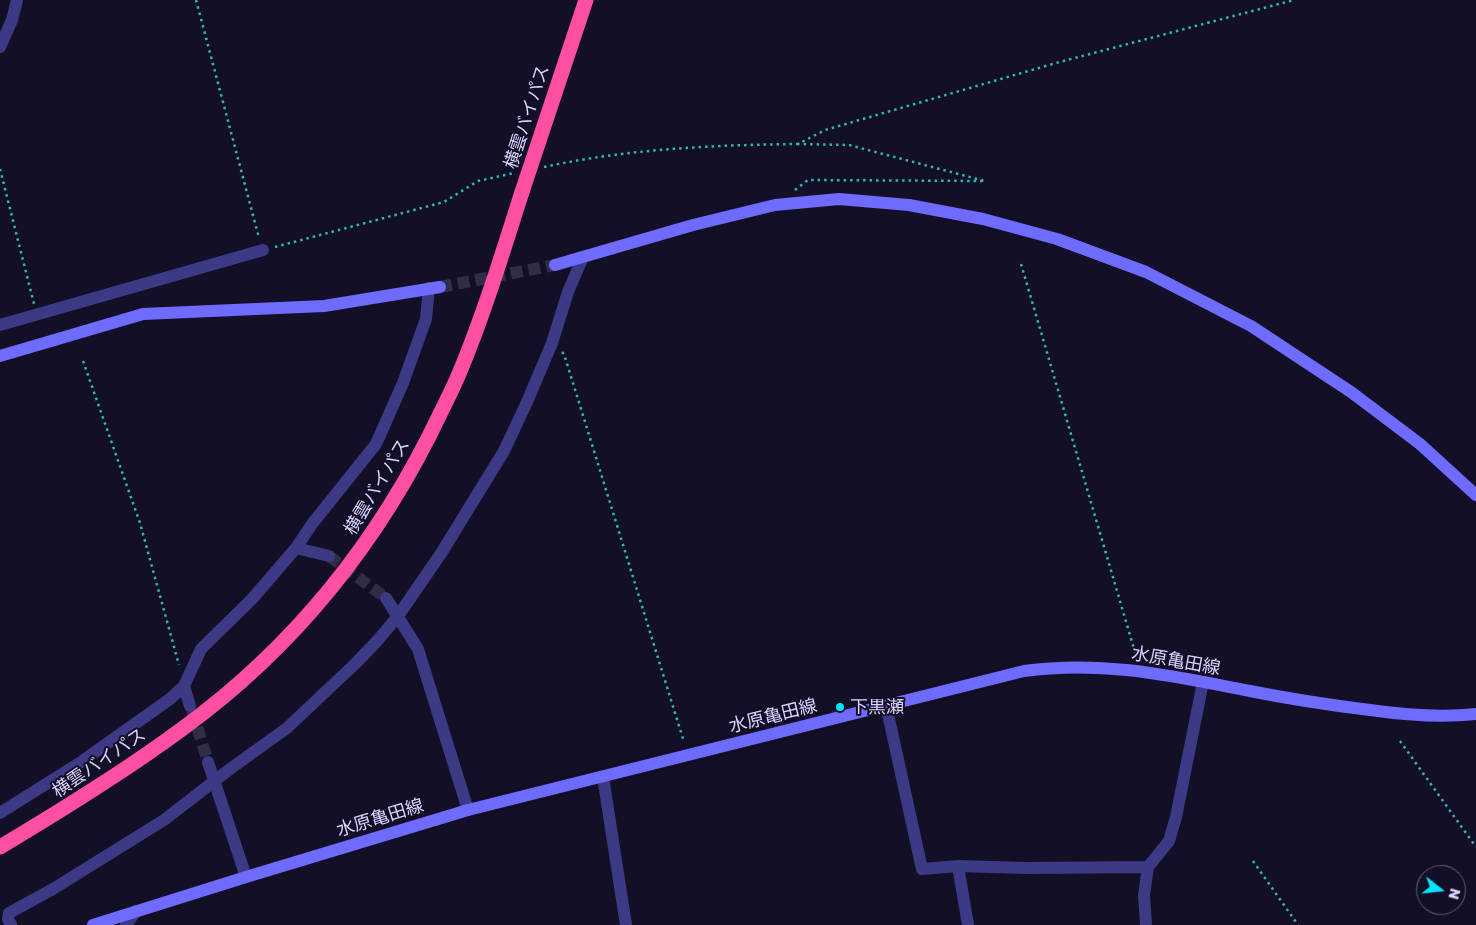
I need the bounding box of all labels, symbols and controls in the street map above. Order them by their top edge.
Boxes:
street label: 横雲バイパス [500,62,554,172]
street label: 横雲バイパス [340,435,414,539]
street label: 水原亀田線 [1130,643,1222,679]
street label: 水原亀田線 [727,695,819,737]
place label: 下黒瀬 [850,696,904,718]
marker: 下黒瀬 [834,701,846,713]
street label: 横雲バイパス [48,724,150,802]
street label: 水原亀田線 [334,795,426,841]
north arrow [1416,865,1466,915]
text: N [1445,887,1465,901]

